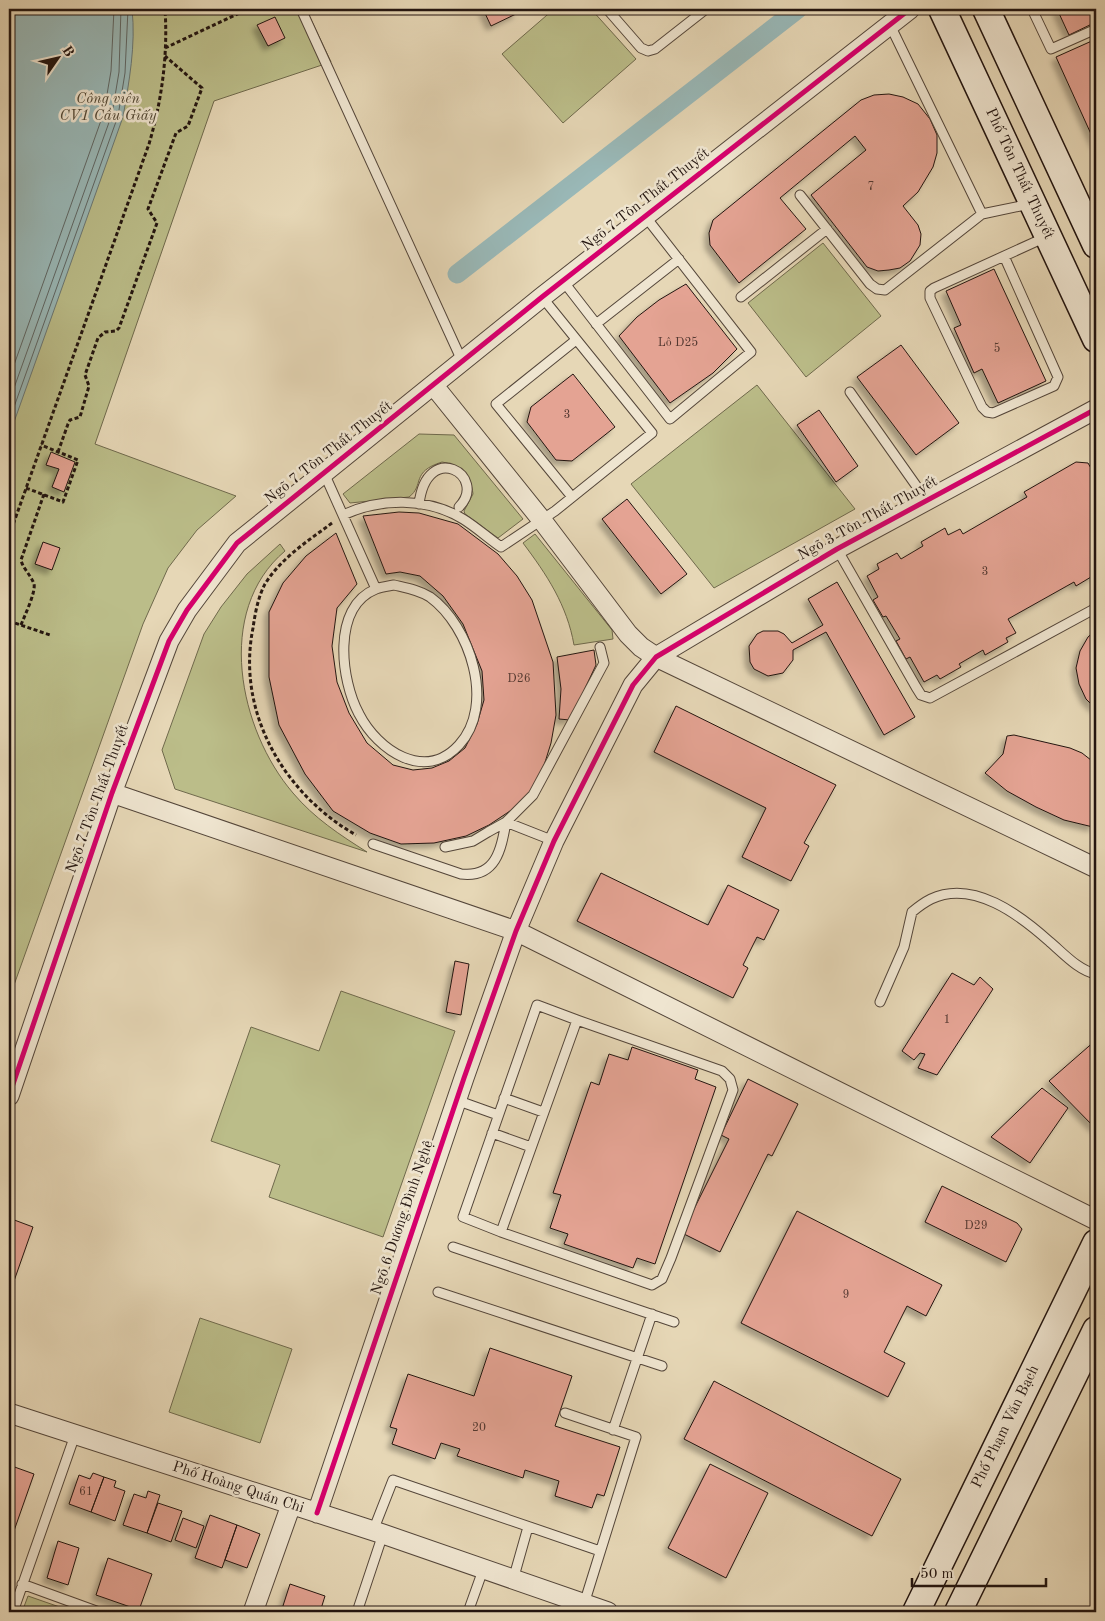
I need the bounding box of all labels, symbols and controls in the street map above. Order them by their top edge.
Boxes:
north arrow [32,32,82,82]
text: B [59,43,77,59]
park label: Công viên CV1 Cầu Giấy [60,92,157,124]
street label: Phố Tôn Thất Thuyết [982,106,1057,242]
street label: Ngõ 7 Tôn Thất Thuyết [579,145,713,254]
house number: 7 [868,181,874,193]
house number: Lô D25 [658,336,698,349]
house number: 5 [994,342,1001,355]
street label: Ngõ 7 Tôn Thất Thuyết [262,398,396,507]
house number: 3 [564,409,570,421]
street label: Ngõ 3 Tôn Thất Thuyết [795,473,940,564]
house number: 3 [982,566,988,578]
house number: D26 [507,673,531,685]
street label: Ngõ 7 Tôn Thất Thuyết [63,722,132,875]
house number: 1 [944,1014,950,1026]
street label: Ngõ 6 Dương Đình Nghệ [369,1139,437,1297]
house number: D29 [964,1220,988,1232]
house number: 9 [843,1289,849,1301]
street label: Phố Phạm Văn Bạch [969,1363,1042,1491]
house number: 20 [472,1422,486,1434]
street label: Phố Hoàng Quán Chi [170,1459,306,1516]
house number: 61 [79,1486,93,1498]
scale bar [912,1556,1046,1588]
text: 50 m [920,1567,954,1582]

